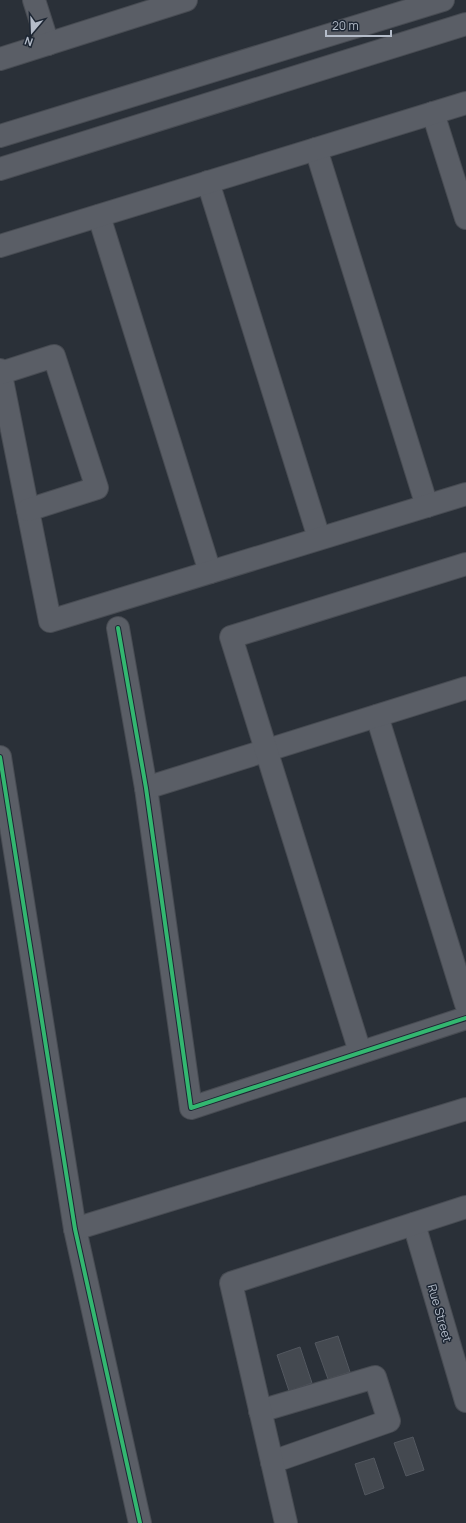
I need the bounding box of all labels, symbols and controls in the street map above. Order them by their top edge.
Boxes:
north arrow [12,12,52,52]
scale bar [326,12,391,38]
text: 20 m [332,17,359,34]
text: N [22,34,35,50]
street label: Rue Street [424,1282,456,1344]

